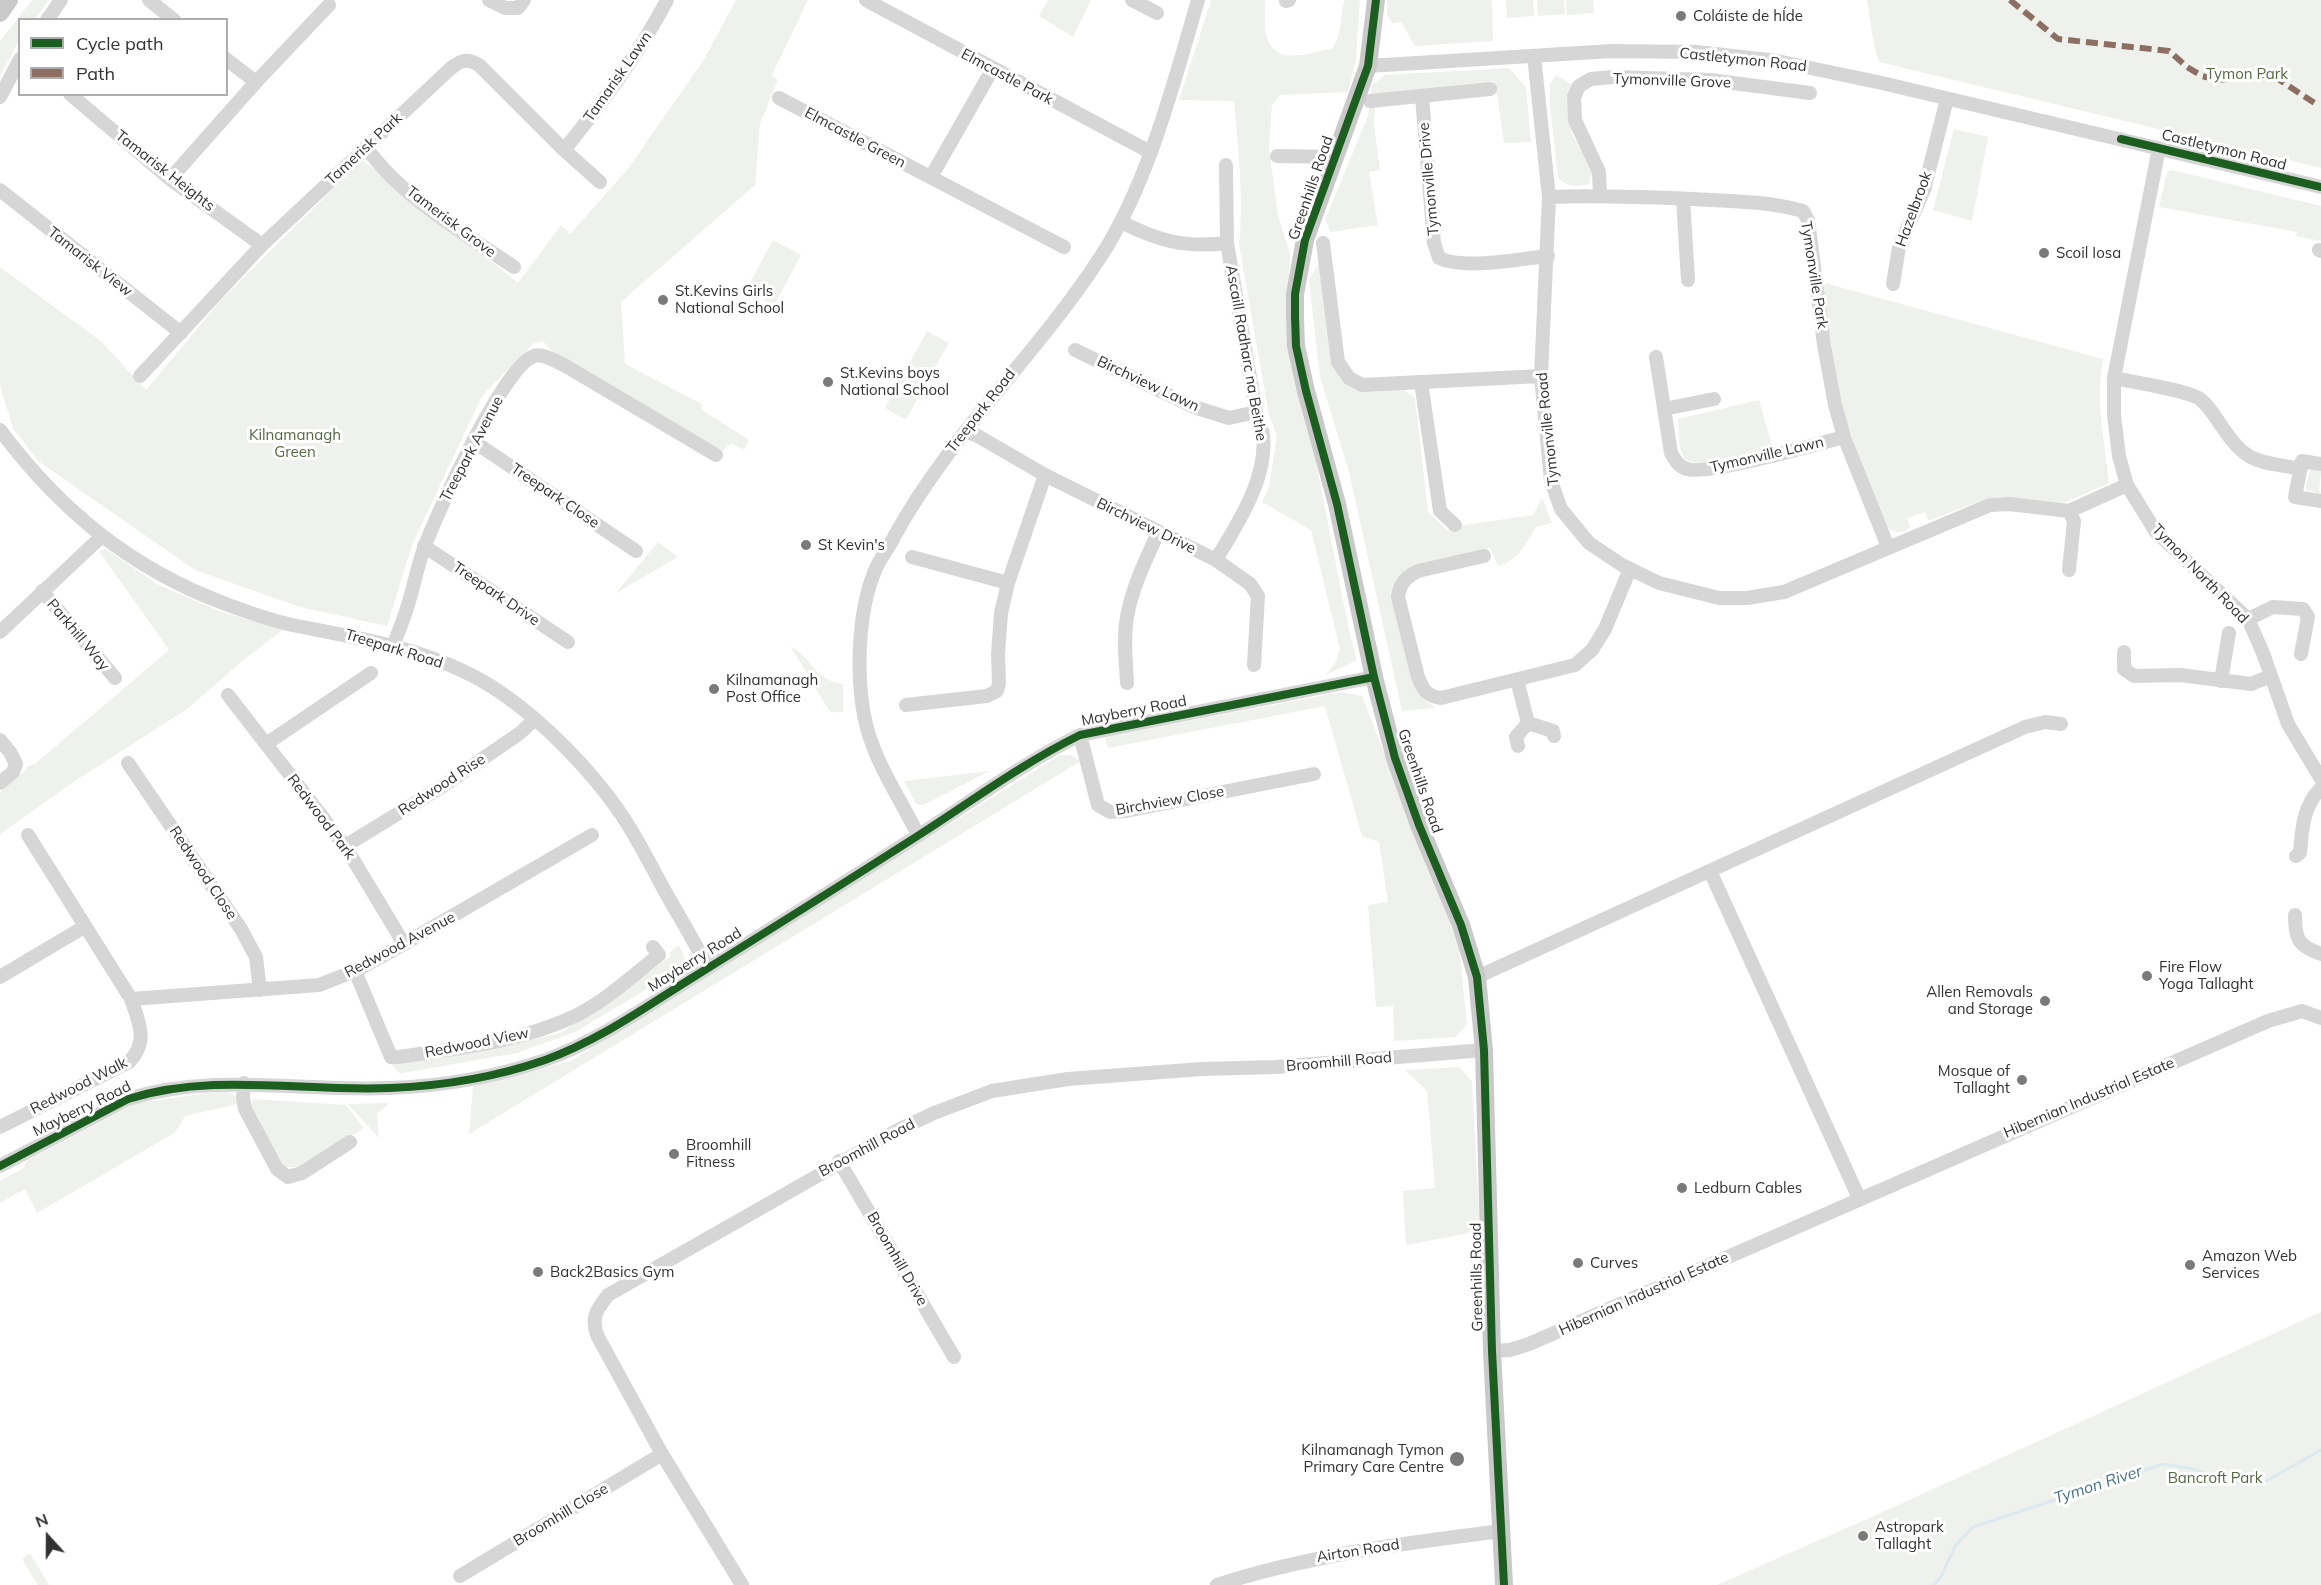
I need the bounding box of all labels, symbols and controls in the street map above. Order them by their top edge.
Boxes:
place label: Coláiste de hÍde [1693,7,1803,25]
marker: Coláiste de hÍde [1674,9,1688,23]
legend [18,18,228,96]
street label: Tamarisk Lawn [580,28,656,126]
text: Cycle path [76,32,163,55]
street label: Castletymon Road [1678,44,1808,76]
street label: Elmcastle Park [958,45,1056,109]
text: Path [76,62,115,85]
park label: Tymon Park [2206,65,2288,83]
street label: Tymonville Grove [1613,70,1731,92]
street label: Elmcastle Green [802,104,908,172]
street label: Tamerisk Park [322,109,406,189]
street label: Tymonville Drive [1415,122,1443,236]
street label: Castletymon Road [2160,126,2288,174]
street label: Tamarisk Heights [112,127,218,215]
street label: Greenhills Road [1285,134,1337,242]
street label: Hazelbrook [1892,169,1936,249]
street label: Tamerisk Grove [403,183,499,261]
street label: Tymonville Park [1797,220,1831,330]
street label: Tamarisk View [44,223,136,301]
place label: Scoil Iosa [2056,244,2121,262]
marker: Scoil Iosa [2037,246,2051,260]
street label: Ascaill Radharc na Beithe [1222,264,1270,442]
place label: St.Kevins Girls National School [675,282,784,317]
marker: St.Kevins Girls National School [656,293,670,307]
street label: Birchview Lawn [1094,352,1202,416]
place label: St.Kevins boys National School [840,364,949,399]
street label: Treepark Road [943,365,1019,457]
street label: Tymonville Road [1533,371,1563,487]
marker: St.Kevins boys National School [821,375,835,389]
street label: Treepark Avenue [437,393,507,505]
park label: Kilnamanagh Green [249,426,341,461]
street label: Tymonville Lawn [1708,433,1826,477]
street label: Treepark Close [507,460,603,532]
street label: Birchview Drive [1094,494,1198,558]
street label: Tymon North Road [2148,521,2252,627]
place label: St Kevin's [818,536,885,554]
marker: St Kevin's [799,538,813,552]
street label: Treepark Drive [449,558,543,630]
street label: Parkhill Way [43,596,113,674]
street label: Treepark Road [343,626,445,672]
place label: Kilnamanagh Post Office [726,671,818,706]
marker: Kilnamanagh Post Office [707,682,721,696]
street label: Mayberry Road [1080,692,1188,730]
street label: Greenhills Road [1394,727,1446,835]
street label: Redwood Rise [395,750,489,820]
street label: Redwood Park [283,771,359,863]
street label: Birchview Close [1114,783,1226,819]
street label: Redwood Close [165,823,241,923]
street label: Redwood Avenue [342,908,458,982]
street label: Mayberry Road [645,924,745,996]
place label: Fire Flow Yoga Tallaght [2159,958,2254,993]
marker: Fire Flow Yoga Tallaght [2140,969,2154,983]
place label: Allen Removals and Storage [1926,983,2033,1018]
marker: Allen Removals and Storage [2038,994,2052,1008]
street label: Redwood View [424,1024,530,1062]
street label: Broomhill Road [1285,1048,1393,1076]
street label: Redwood Walk [27,1054,131,1118]
street label: Hibernian Industrial Estate [2001,1054,2177,1142]
place label: Mosque of Tallaght [1938,1062,2010,1097]
marker: Mosque of Tallaght [2015,1073,2029,1087]
street label: Mayberry Road [30,1077,134,1141]
street label: Broomhill Road [816,1115,918,1181]
place label: Broomhill Fitness [686,1136,751,1171]
marker: Broomhill Fitness [667,1147,681,1161]
place label: Ledburn Cables [1694,1179,1802,1197]
marker: Ledburn Cables [1675,1181,1689,1195]
street label: Broomhill Drive [863,1209,931,1309]
street label: Greenhills Road [1467,1222,1487,1332]
place label: Amazon Web Services [2202,1247,2297,1282]
street label: Hibernian Industrial Estate [1556,1248,1732,1340]
place label: Curves [1590,1254,1638,1272]
marker: Curves [1571,1256,1585,1270]
marker: Amazon Web Services [2183,1258,2197,1272]
place label: Back2Basics Gym [550,1263,674,1281]
marker: Back2Basics Gym [531,1265,545,1279]
place label: Kilnamanagh Tymon Primary Care Centre [1301,1441,1444,1476]
marker: Kilnamanagh Tymon Primary Care Centre [1448,1450,1466,1468]
water label: Tymon River [2051,1462,2145,1508]
park label: Bancroft Park [2168,1469,2262,1487]
street label: Broomhill Close [510,1480,612,1550]
north arrow [18,1507,78,1567]
text: N [32,1509,51,1532]
place label: Astropark Tallaght [1875,1518,1944,1553]
marker: Astropark Tallaght [1856,1529,1870,1543]
street label: Airton Road [1315,1536,1401,1566]

